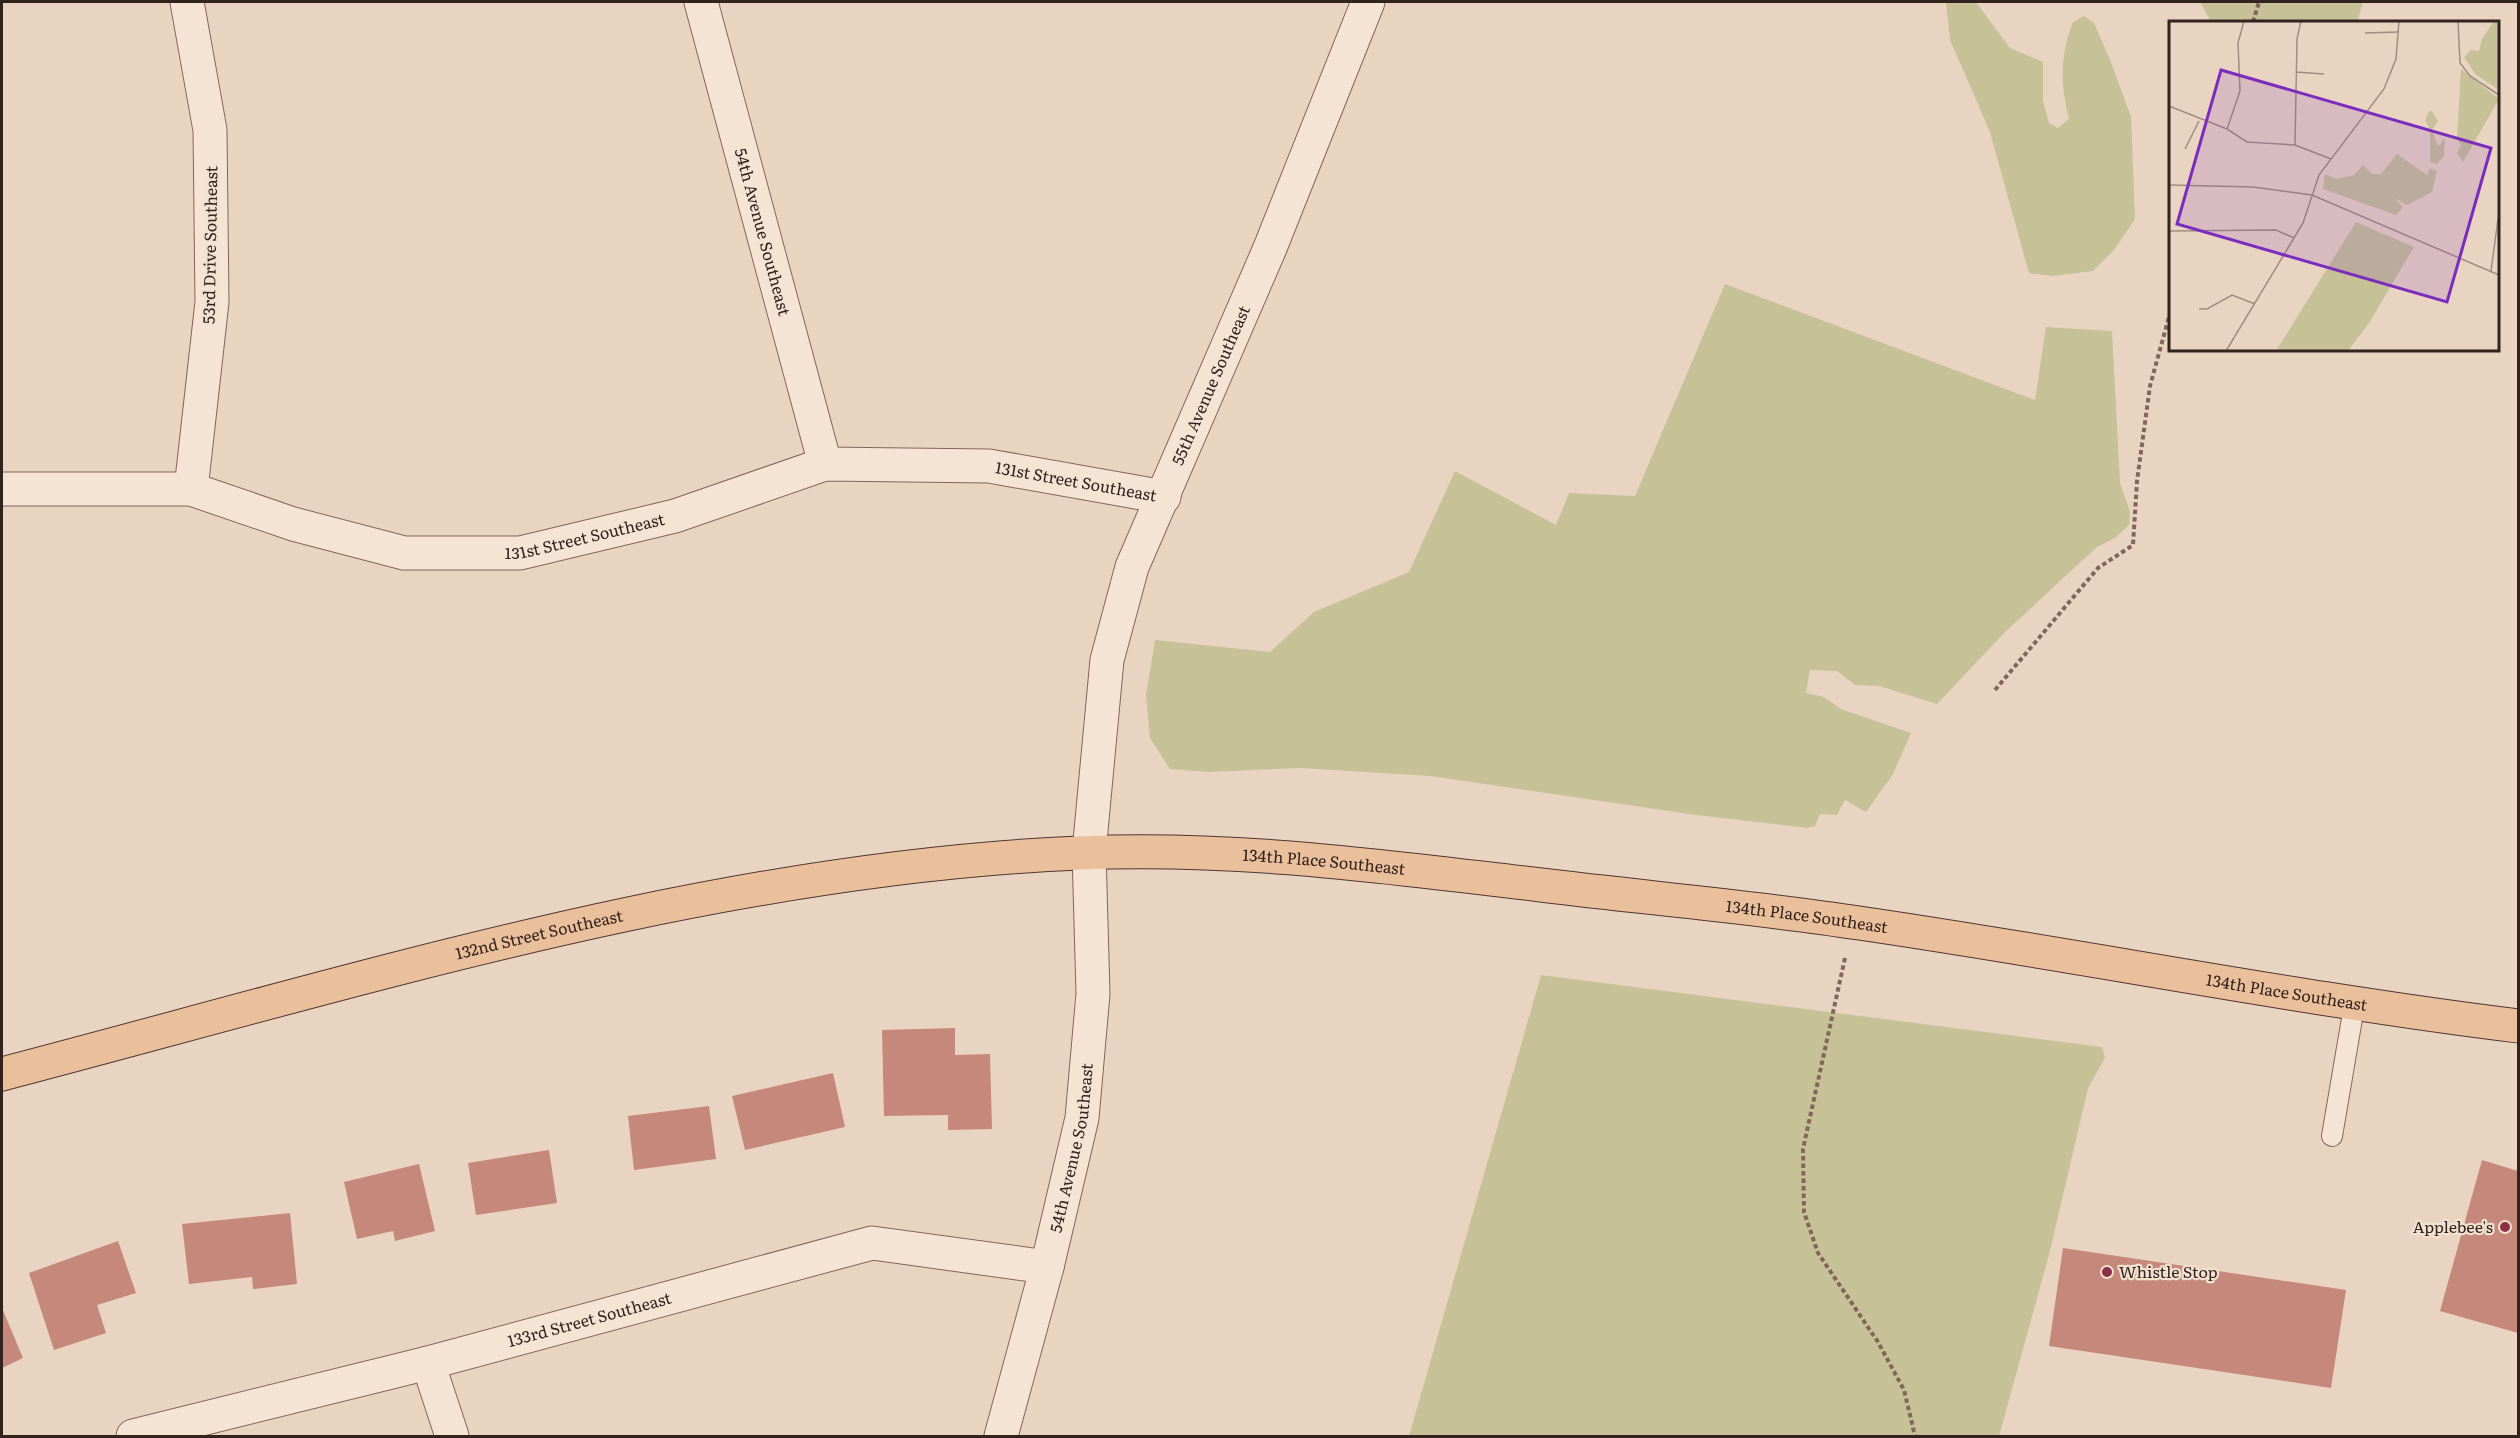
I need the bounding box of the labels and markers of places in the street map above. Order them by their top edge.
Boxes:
place label: Applebee's [2413,1214,2493,1238]
marker: Applebee's [2498,1220,2512,1234]
place label: Whistle Stop [2119,1259,2218,1283]
marker: Whistle Stop [2100,1265,2114,1279]

